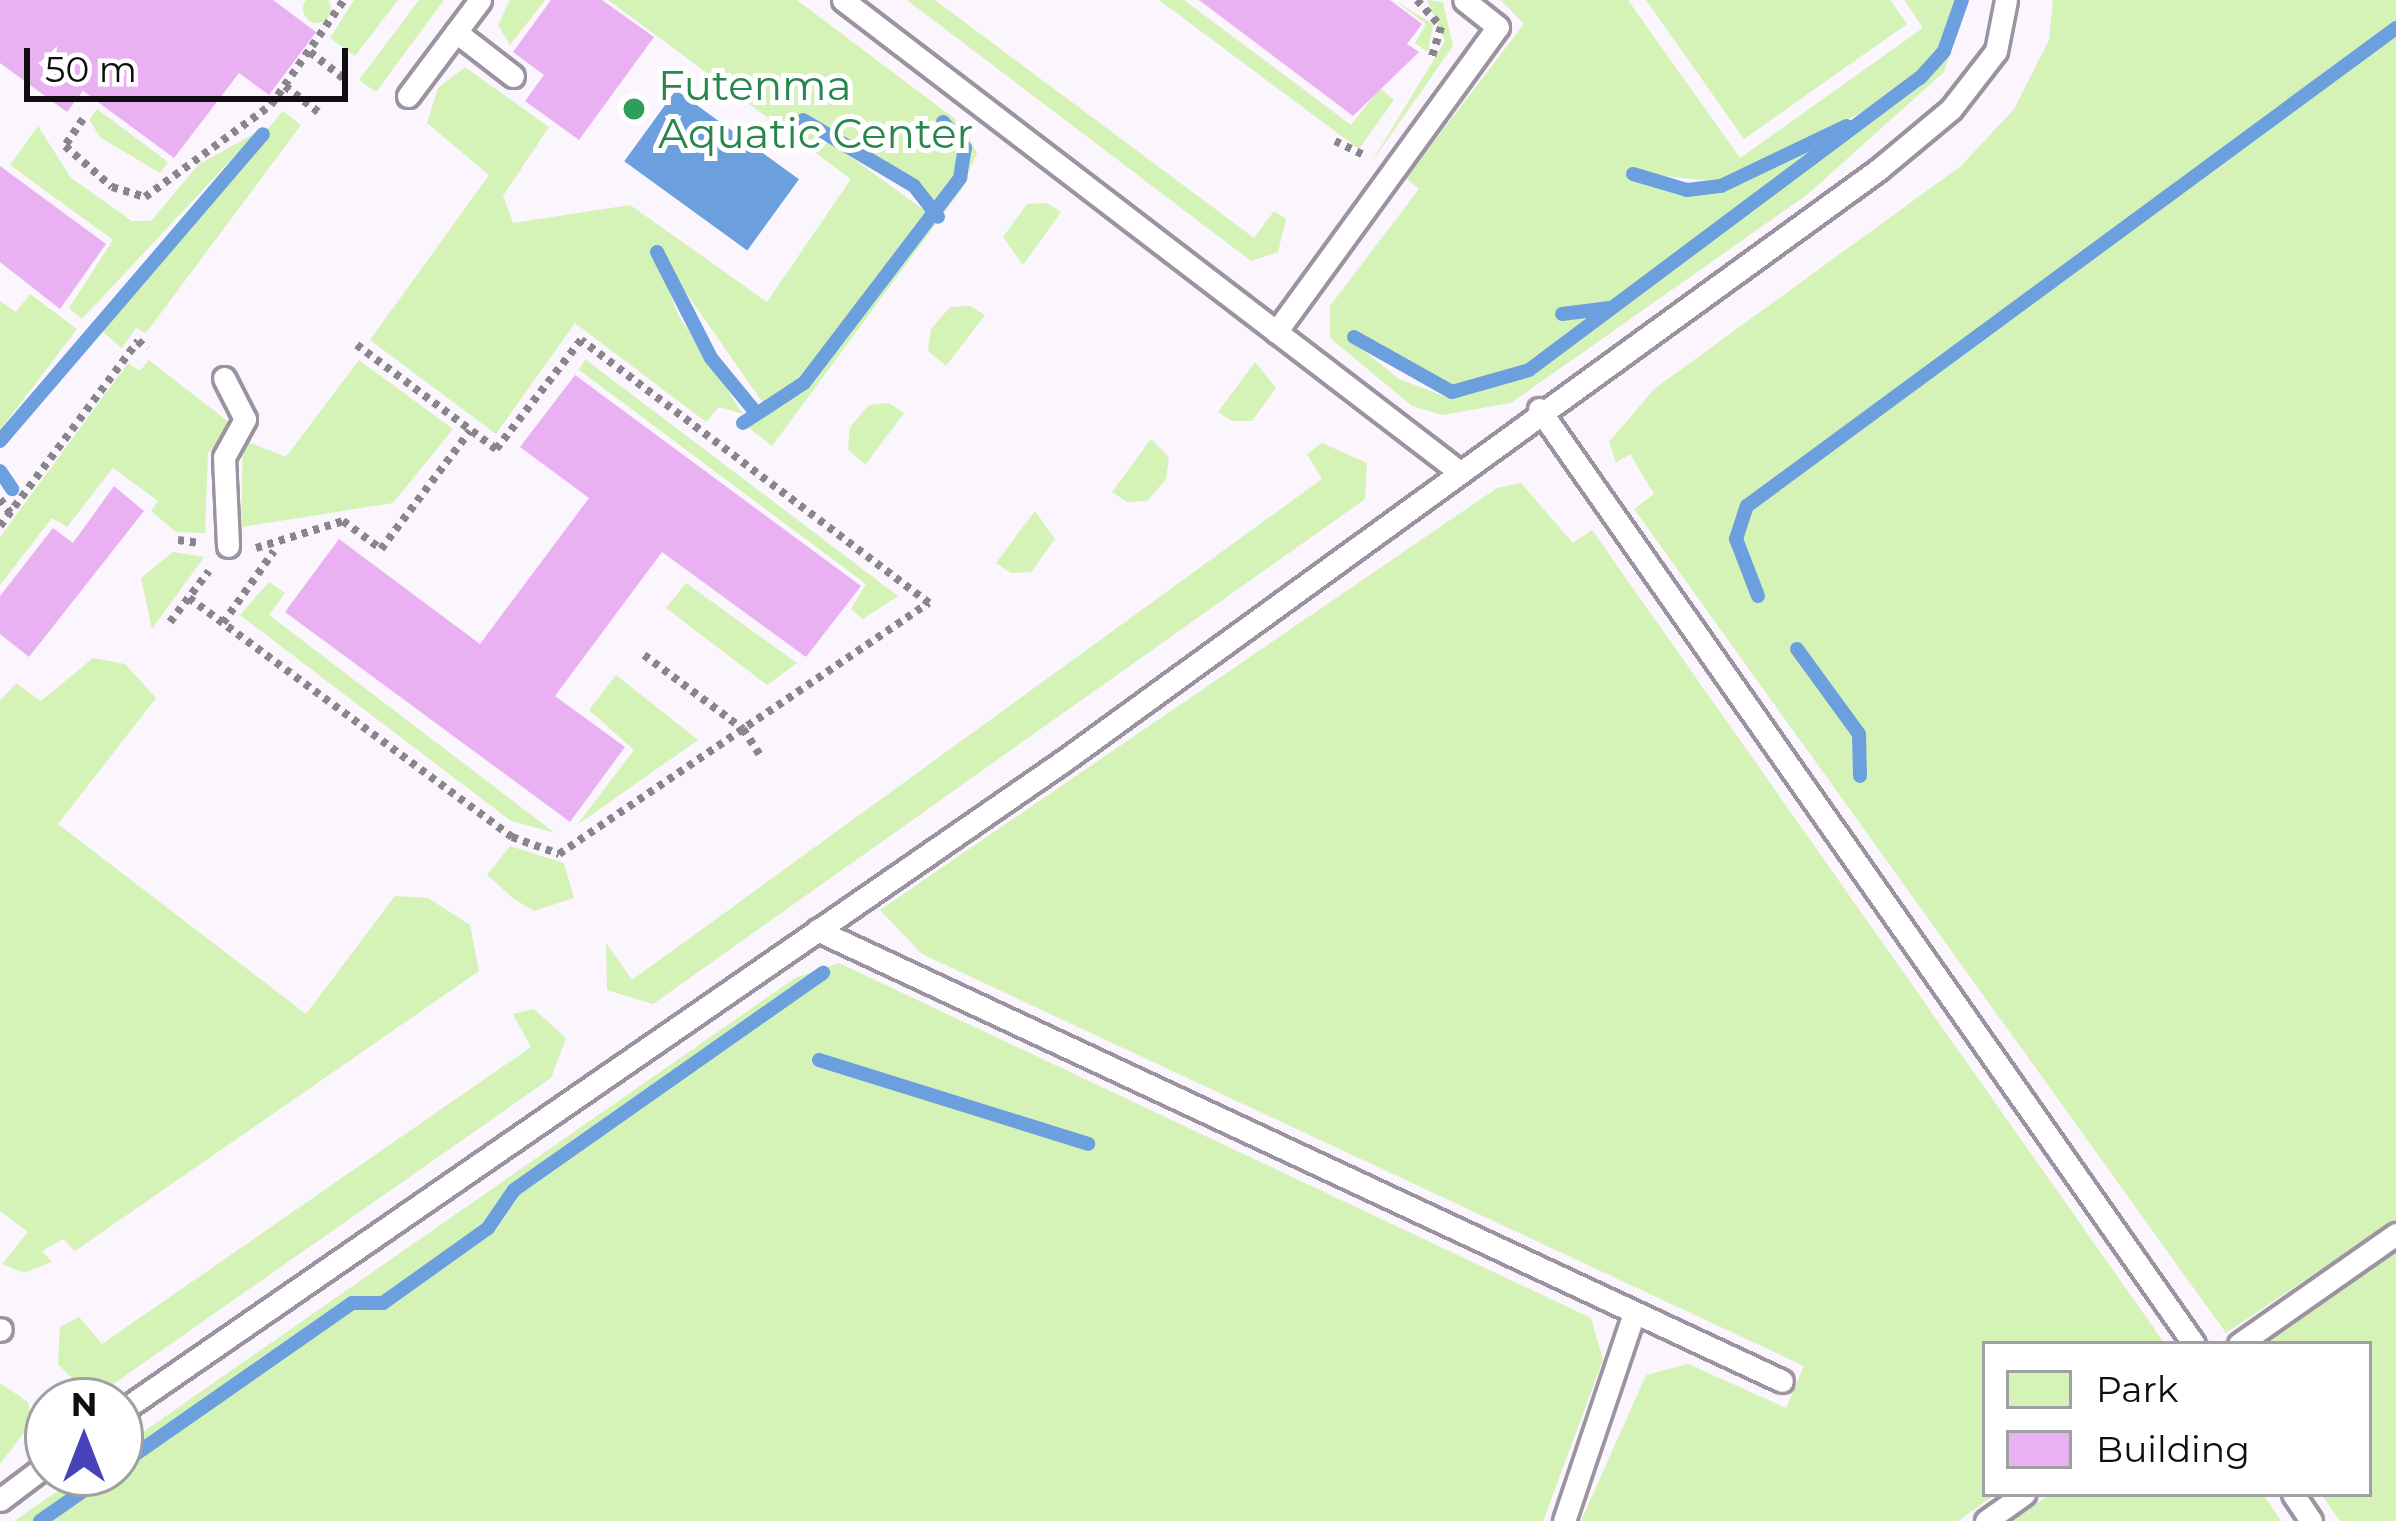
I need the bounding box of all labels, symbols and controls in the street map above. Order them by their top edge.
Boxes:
scale bar [30,24,354,98]
text: 50 m [45,47,137,91]
place label: Futenma Aquatic Center [658,60,973,158]
marker: Futenma Aquatic Center [621,96,647,122]
legend [1982,1341,2372,1497]
text: Park [2096,1367,2178,1411]
north arrow [24,1377,144,1497]
text: N [71,1384,97,1424]
text: Building [2096,1427,2250,1471]

